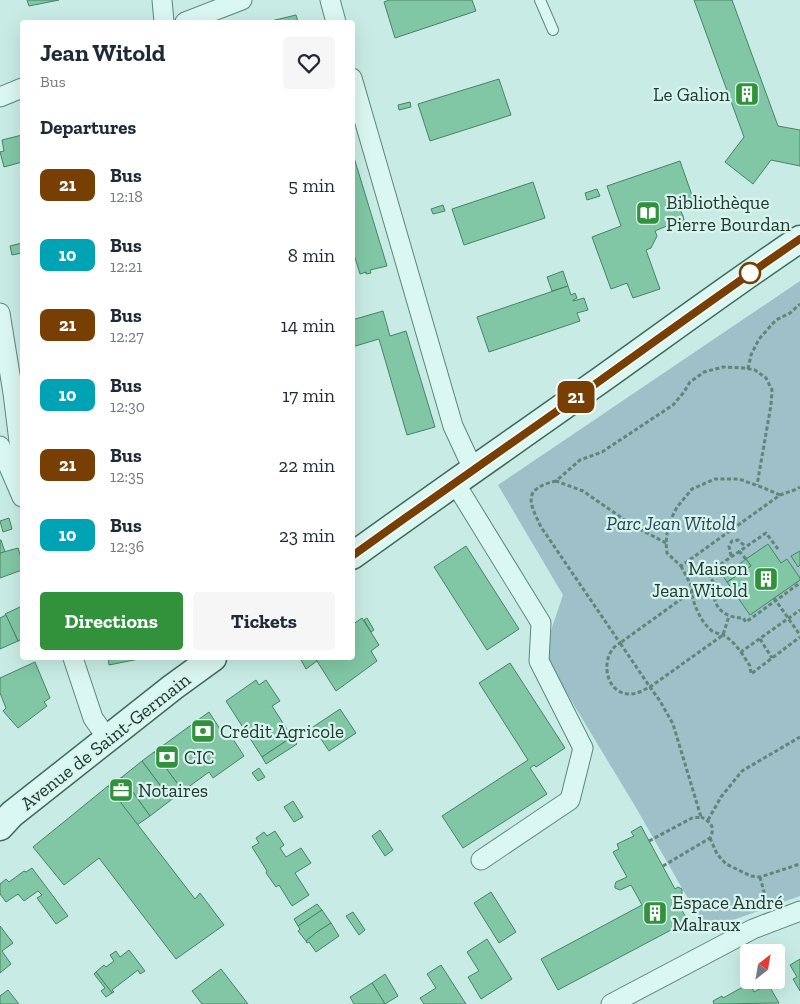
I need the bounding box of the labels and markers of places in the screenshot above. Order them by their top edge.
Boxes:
building icon: Le Galion [734,81,760,107]
place label: Le Galion [653,83,730,106]
place label: Bibliothèque Pierre Bourdan [666,191,791,236]
library icon: Bibliothèque Pierre Bourdan [635,200,661,226]
unlabelled marker [739,262,761,284]
place label: Maison Jean Witold [652,557,749,602]
building icon: Maison Jean Witold [753,566,779,592]
bank icon: Crédit Agricole [190,718,216,744]
place label: Crédit Agricole [220,720,344,743]
bank icon: CIC [154,744,180,770]
place label: CIC [184,746,214,769]
office icon: Notaires [108,777,134,803]
place label: Notaires [138,779,208,802]
place label: Espace André Malraux [672,891,783,936]
building icon: Espace André Malraux [642,900,668,926]

